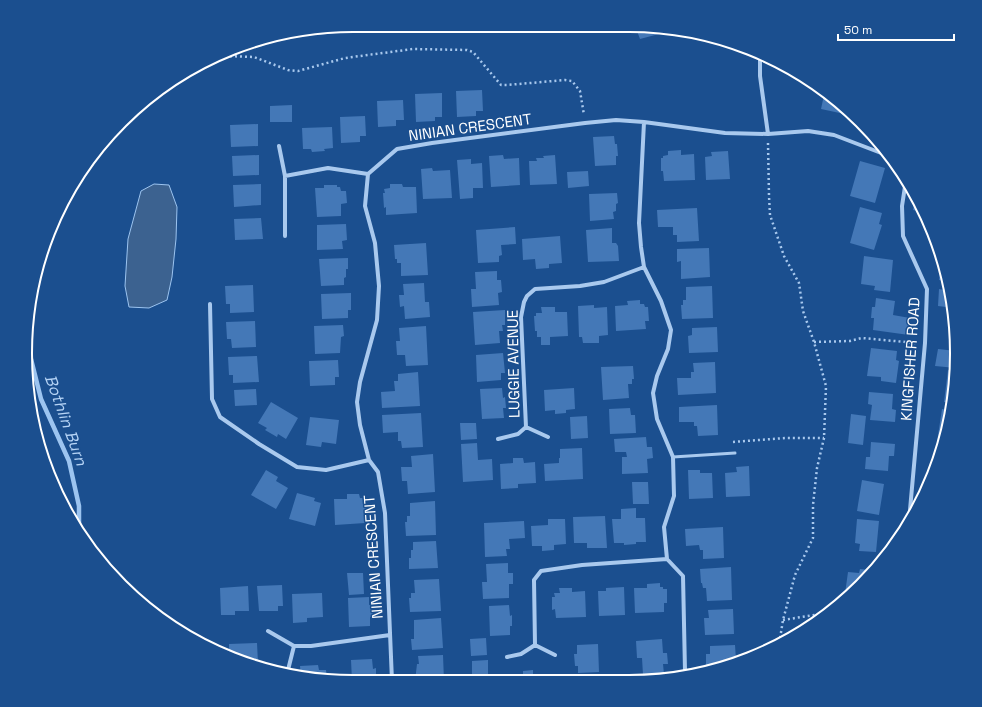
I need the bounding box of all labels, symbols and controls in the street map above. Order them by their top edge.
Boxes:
scale bar [838,16,954,42]
text: 50 m [844,22,872,38]
street label: NINIAN CRESCENT [407,109,533,145]
street label: KINGFISHER ROAD [896,296,924,422]
street label: LUGGIE AVENUE [503,310,523,418]
water label: Bothlin Burn [40,372,93,469]
street label: NINIAN CRESCENT [359,494,387,620]

